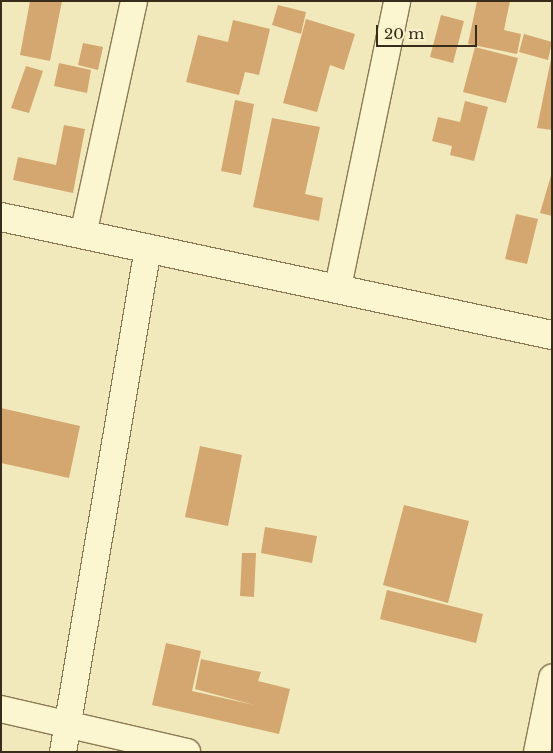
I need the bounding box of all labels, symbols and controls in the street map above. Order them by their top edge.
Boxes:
scale bar [378,15,479,47]
text: 20 m [384,24,424,43]

